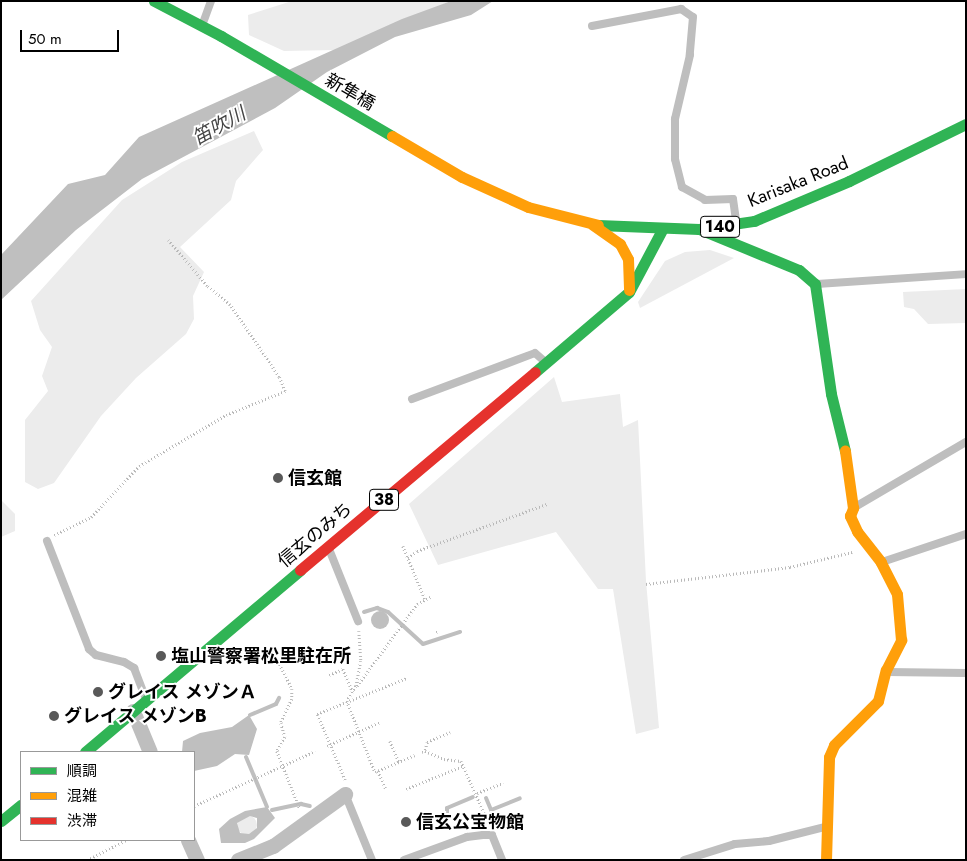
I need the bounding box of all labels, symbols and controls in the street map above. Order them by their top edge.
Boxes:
scale bar [22,20,121,52]
text: 50 m [28,28,62,50]
street label: 新隼橋 [321,69,379,115]
water label: 笛吹川 [189,102,249,150]
street label: Karisaka Road [745,152,851,212]
road number: 140 [700,213,740,240]
place label: 信玄館 [288,467,342,489]
marker: 信玄館 [272,472,284,484]
road number: 38 [369,486,399,514]
street label: 信玄のみち [274,498,356,572]
place label: 塩山警察署松里駐在所 [171,645,351,667]
marker: 塩山警察署松里駐在所 [155,650,167,662]
place label: グレイス メゾンＡ [108,681,257,703]
marker: グレイス メゾンＡ [92,686,104,698]
place label: グレイス メゾンB [64,705,207,727]
marker: グレイス メゾンB [48,710,60,722]
legend [20,751,195,841]
text: 順調 [67,760,97,782]
text: 混雑 [67,785,97,807]
text: 渋滞 [67,810,97,832]
place label: 信玄公宝物館 [416,811,524,833]
marker: 信玄公宝物館 [400,816,412,828]

